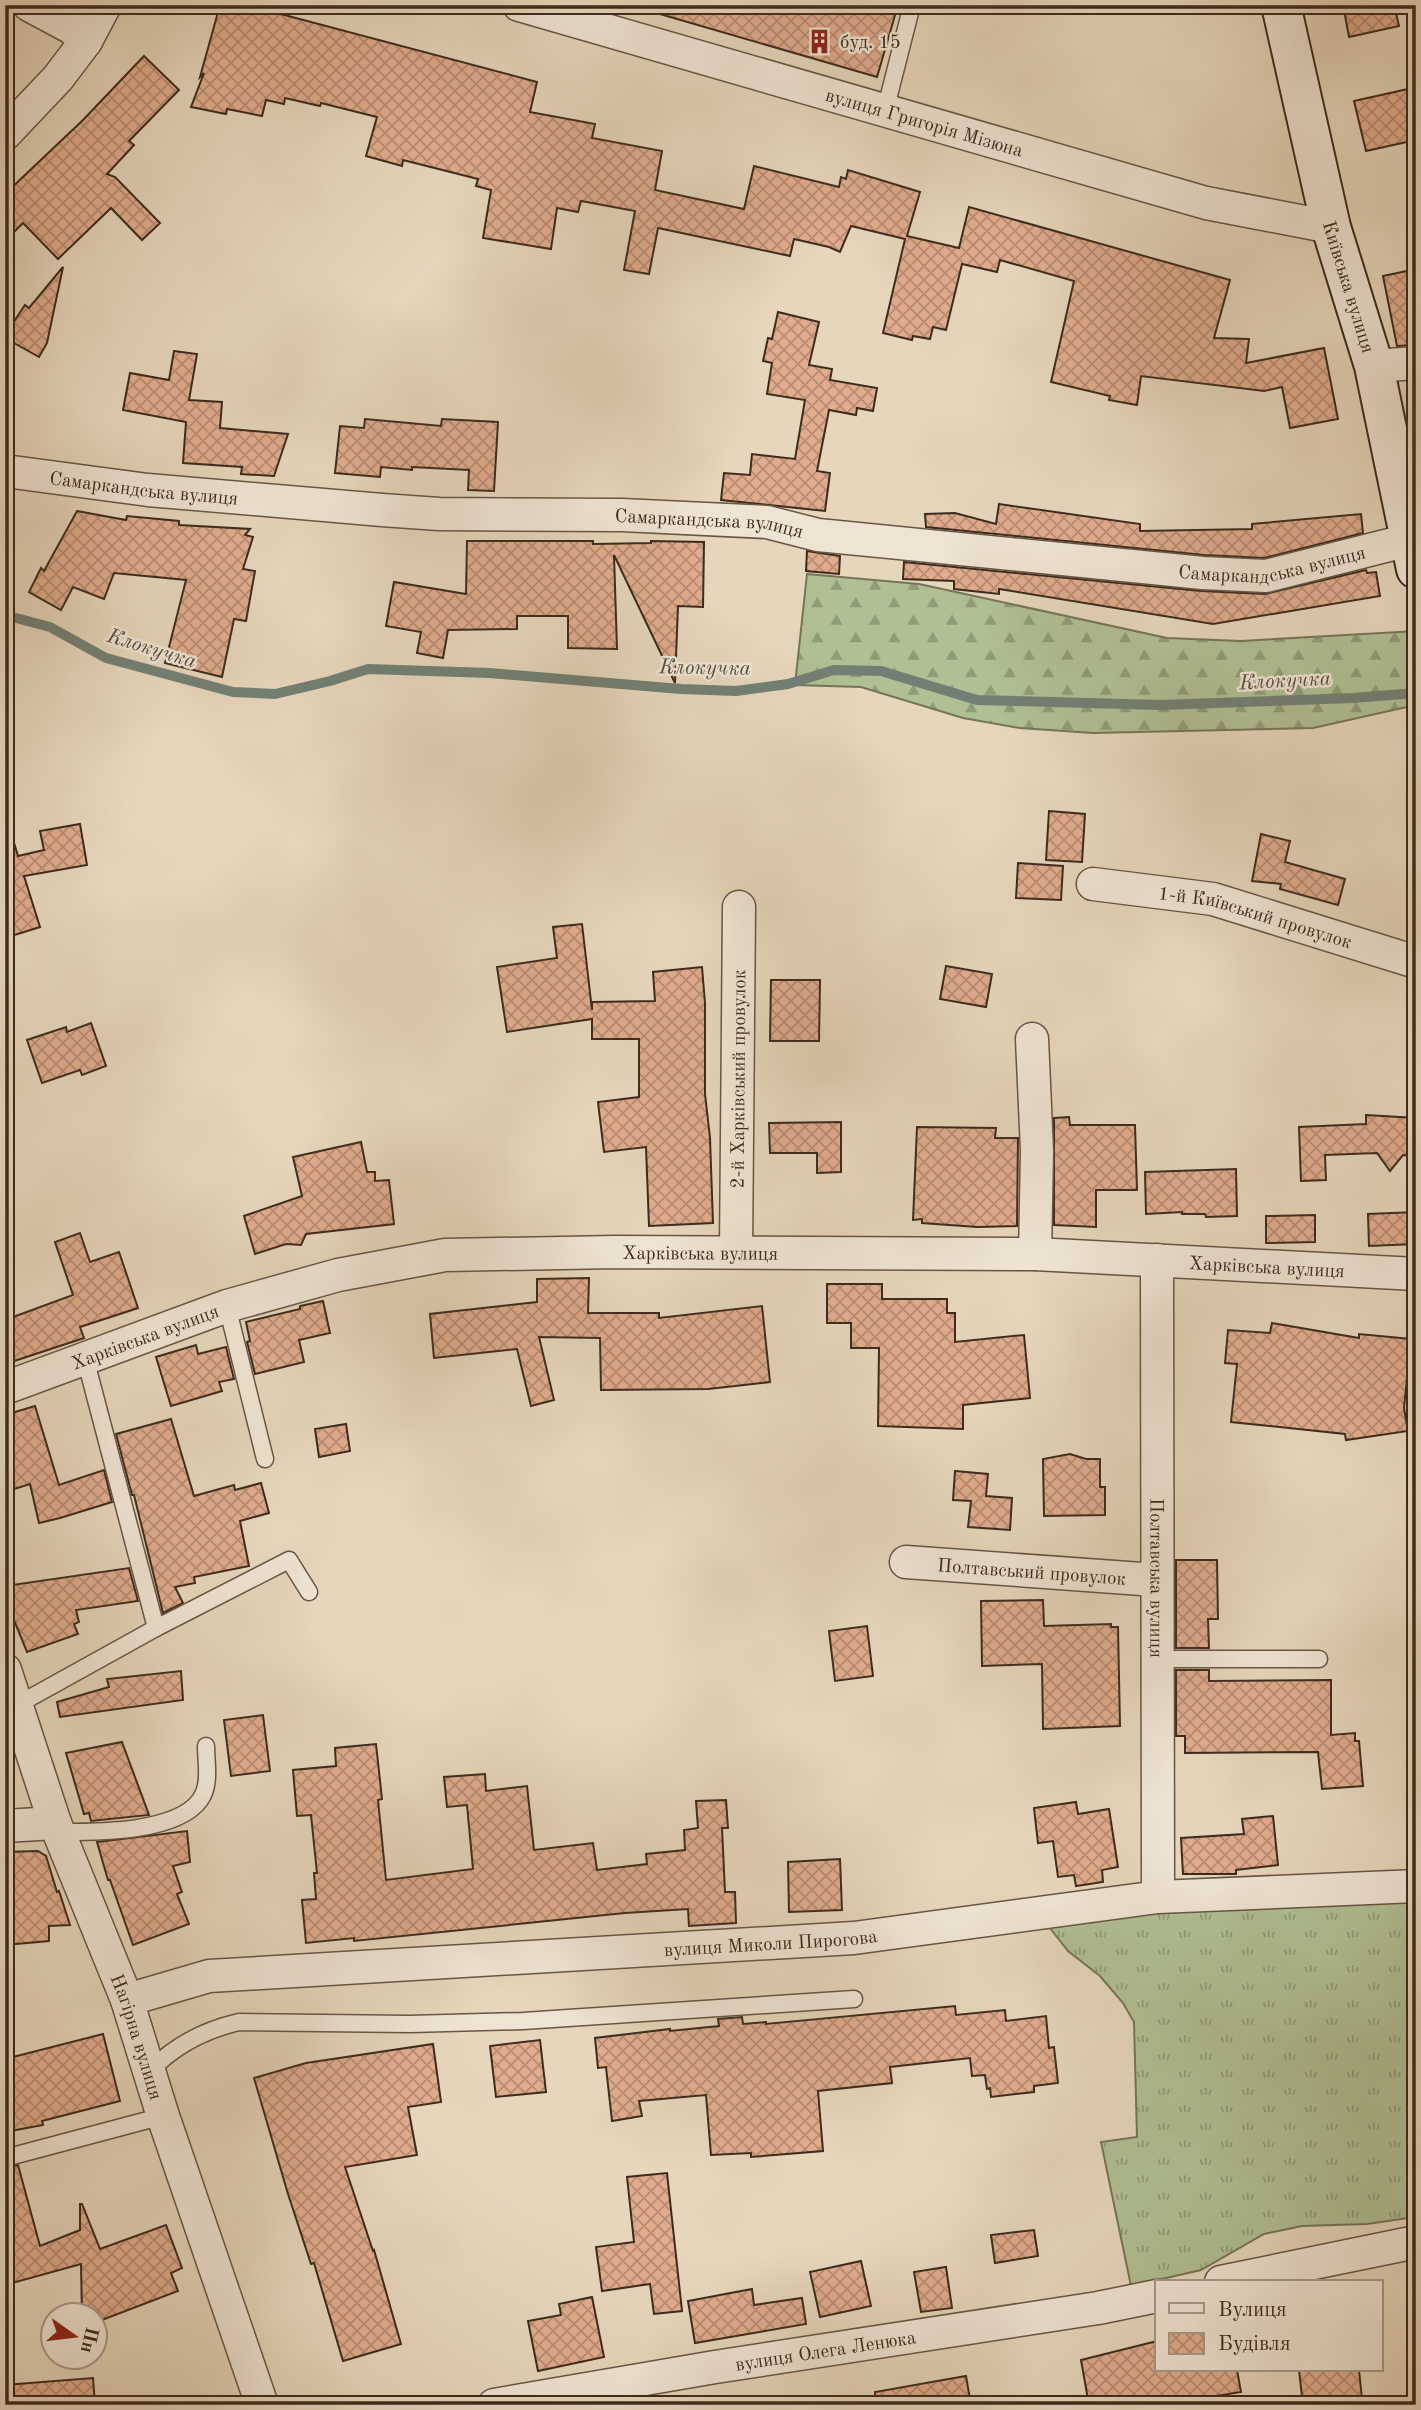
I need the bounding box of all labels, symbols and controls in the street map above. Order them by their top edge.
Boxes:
building icon: буд. 15 [806,27,834,55]
place label: буд. 15 [840,34,901,53]
street label: вулиця Григорія Мізюна [823,87,1025,162]
street label: Київська вулиця [1318,219,1376,356]
street label: Самаркандська вулиця [48,470,239,510]
street label: Самаркандська вулиця [615,508,805,543]
street label: Самаркандська вулиця [1177,544,1368,588]
water label: Клокучка [104,626,199,673]
water label: Клокучка [658,657,751,680]
water label: Клокучка [1238,669,1332,694]
street label: 1-й Київський провулок [1157,885,1354,954]
street label: 2-й Харківський провулок [730,969,750,1189]
street label: Харківська вулиця [622,1245,778,1265]
street label: Харківська вулиця [1188,1255,1345,1282]
street label: Харківська вулиця [69,1303,222,1375]
street label: Полтавська вулиця [1145,1498,1165,1658]
street label: Полтавський провулок [936,1557,1127,1590]
street label: вулиця Миколи Пирогова [664,1928,879,1961]
street label: Нагірна вулиця [105,1972,164,2102]
legend [1155,2280,1382,2372]
text: Вулиця [1218,2300,1287,2321]
north arrow [38,2302,108,2372]
text: Пн [76,2325,100,2355]
street label: вулиця Олега Ленюка [734,2329,918,2376]
text: Будівля [1218,2334,1291,2355]

